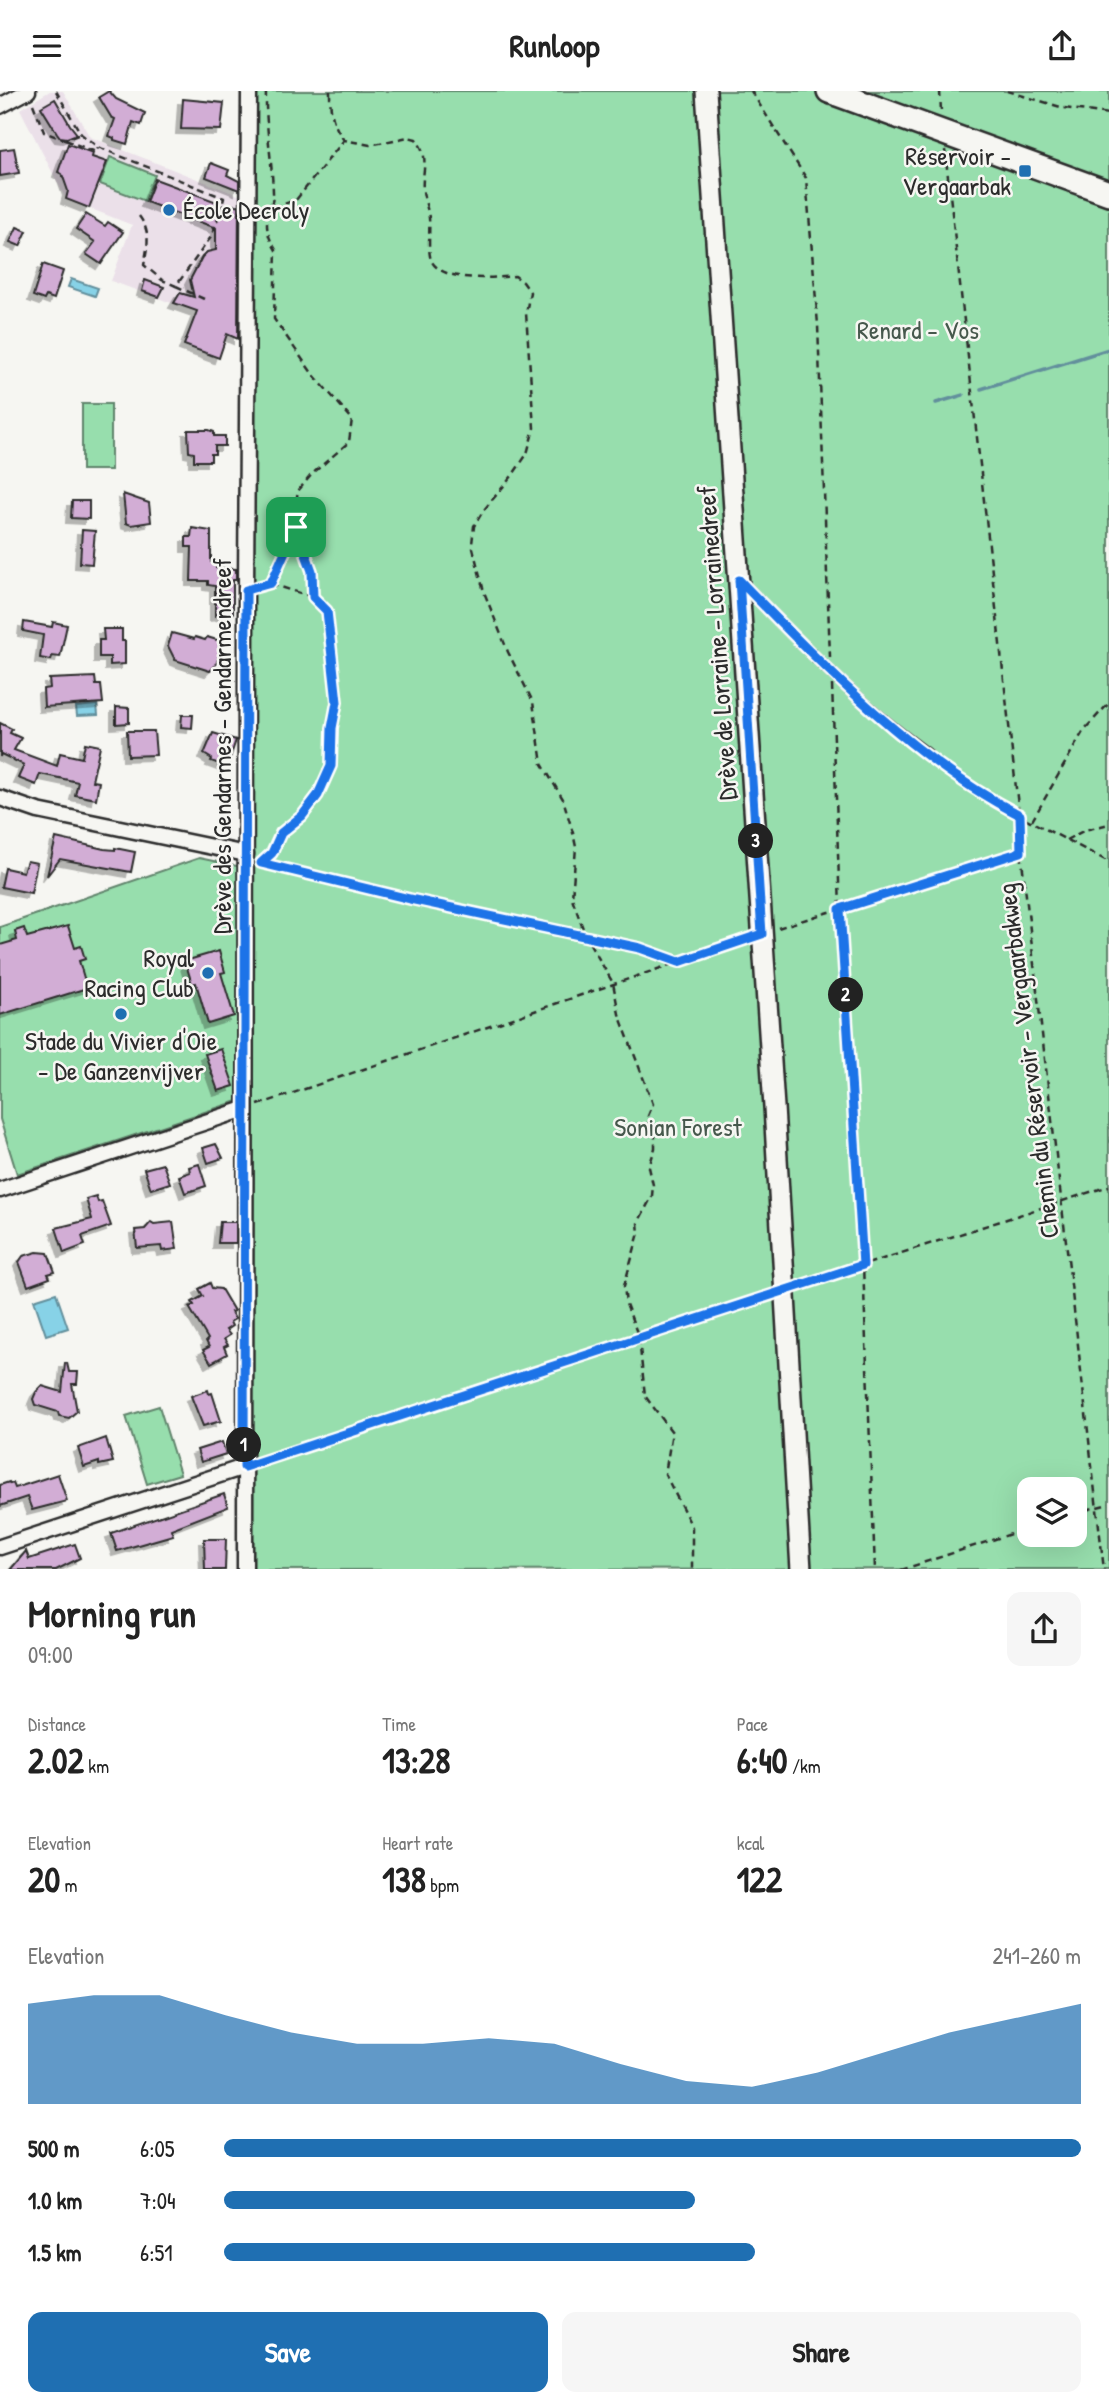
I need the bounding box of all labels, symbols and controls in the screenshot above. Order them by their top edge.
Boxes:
text: Runloop [510,24,599,67]
icon: menu [28,27,66,65]
icon: share [1043,27,1081,65]
place label: Réservoir - Vergaarbak [902,138,1011,203]
marker: Réservoir - Vergaarbak [1017,163,1033,179]
place label: École Decroly [183,192,310,227]
marker: École Decroly [161,202,177,218]
park label: Renard - Vos [857,312,979,347]
street label: Drève de Lorraine - Lorrainedreef [688,484,745,801]
pin [266,497,326,557]
icon: arrive [277,508,315,546]
street label: Drève des Gendarmes - Gendarmendreef [204,557,239,934]
pin: 3 [738,823,774,859]
text: 3 [751,827,760,853]
street label: Chemin du Réservoir - Vergaarbakweg [988,881,1067,1241]
place label: Royal Racing Club [85,940,194,1005]
marker: Royal Racing Club [200,965,216,981]
pin: 2 [828,977,864,1013]
text: 2 [841,981,850,1007]
marker: Stade du Vivier d'Oie - De Ganzenvijver [113,1006,129,1022]
place label: Stade du Vivier d'Oie - De Ganzenvijver [25,1023,217,1088]
park label: Sonian Forest [614,1109,743,1144]
pin: 1 [226,1427,262,1463]
text: 1 [240,1431,247,1457]
map controls [1017,1477,1087,1547]
button: layers [1017,1477,1087,1547]
text: Morning run [28,1587,196,1639]
button: share [1007,1592,1081,1666]
text: 09:00 [28,1639,73,1670]
text: Distance [28,1711,86,1737]
text: Time [382,1711,416,1737]
text: Pace [737,1711,768,1737]
text: 2.02 [28,1737,84,1784]
text: 13:28 [382,1737,450,1784]
text: 6:40 [737,1737,788,1784]
text: km [84,1753,109,1779]
text: /km [788,1753,821,1779]
text: Elevation [28,1830,91,1856]
text: Heart rate [382,1830,453,1856]
text: kcal [737,1830,764,1856]
text: 20 [28,1856,60,1903]
text: 138 [382,1856,426,1903]
text: 122 [737,1856,782,1903]
text: m [60,1872,77,1898]
text: bpm [426,1872,459,1898]
text: Elevation [28,1940,104,1971]
text: 241–260 m [992,1940,1081,1971]
text: 500 m [28,2133,79,2164]
text: 6:05 [140,2133,175,2164]
text: 1.0 km [28,2185,82,2216]
text: 7:04 [140,2185,176,2216]
text: 1.5 km [28,2237,81,2268]
text: 6:51 [140,2237,173,2268]
button: Save [28,2312,548,2392]
button: Share [562,2312,1081,2392]

